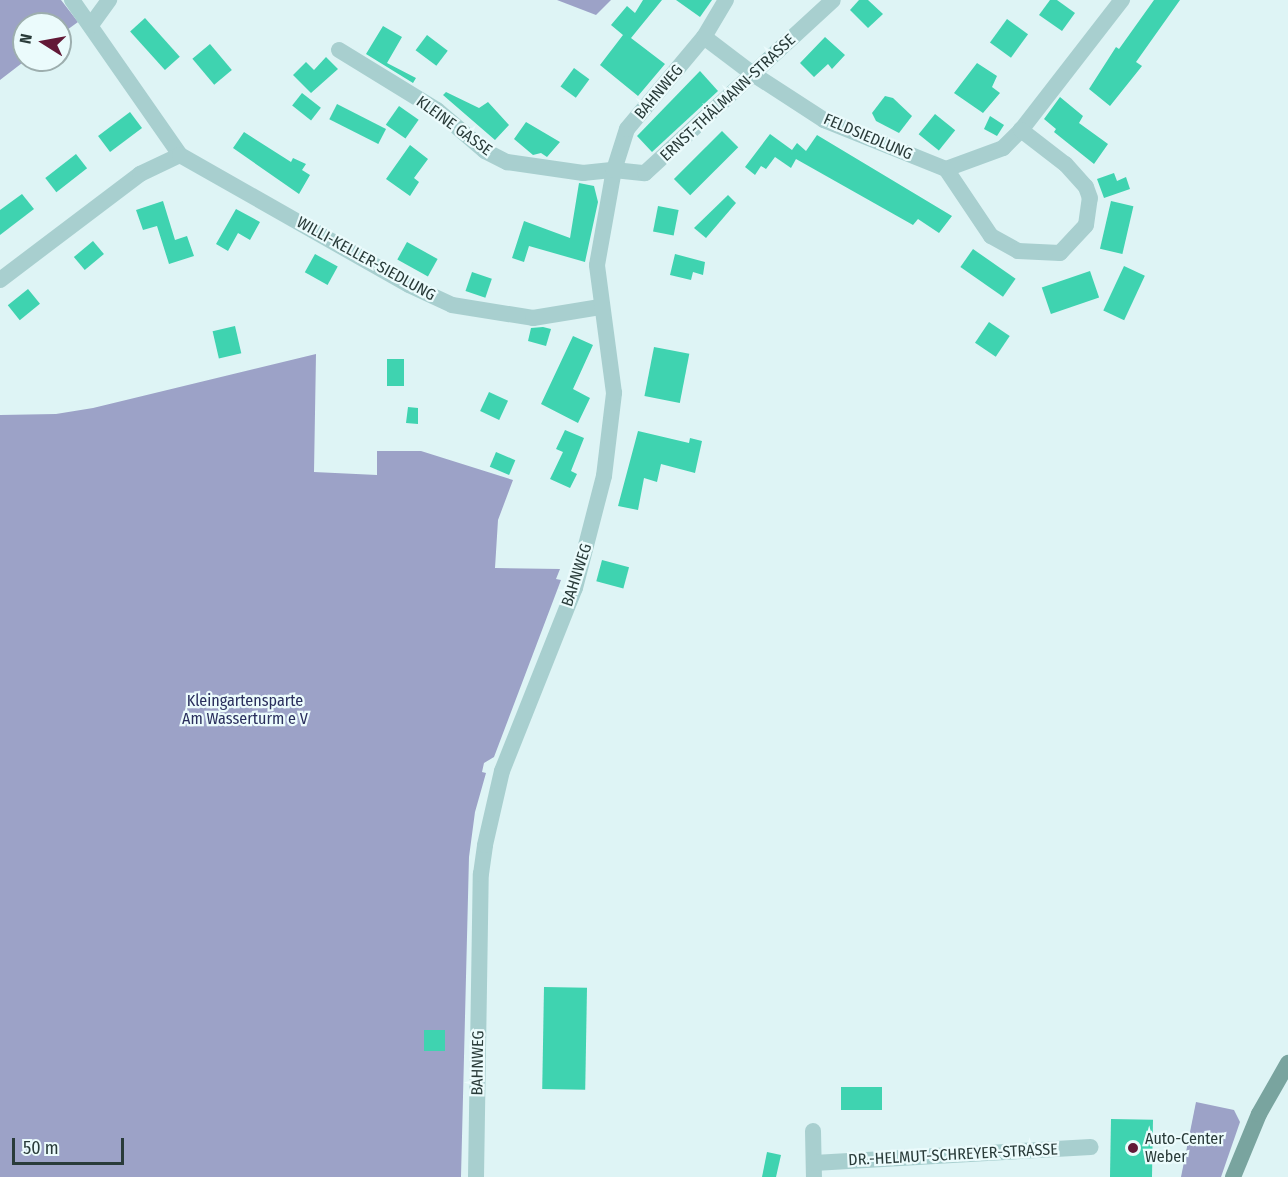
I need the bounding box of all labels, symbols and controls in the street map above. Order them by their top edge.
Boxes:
north arrow [12,12,72,72]
street label: ERNST-THÄLMANN-STRASSE [657,30,799,166]
text: N [16,32,36,45]
street label: BAHNWEG [631,61,687,123]
street label: KLEINE GASSE [412,92,496,160]
street label: FELDSIEDLUNG [821,110,915,164]
street label: WILLI-KELLER-SIEDLUNG [293,213,439,305]
street label: BAHNWEG [558,541,596,609]
park label: Kleingartensparte Am Wasserturm e V [182,691,308,729]
street label: BAHNWEG [468,1030,488,1096]
scale bar [15,1126,128,1164]
place label: Auto-Center Weber [1145,1129,1224,1167]
text: 50 m [23,1137,59,1159]
street label: DR.-HELMUT-SCHREYER-STRASSE [848,1140,1058,1170]
marker: Auto-Center Weber [1126,1141,1140,1155]

